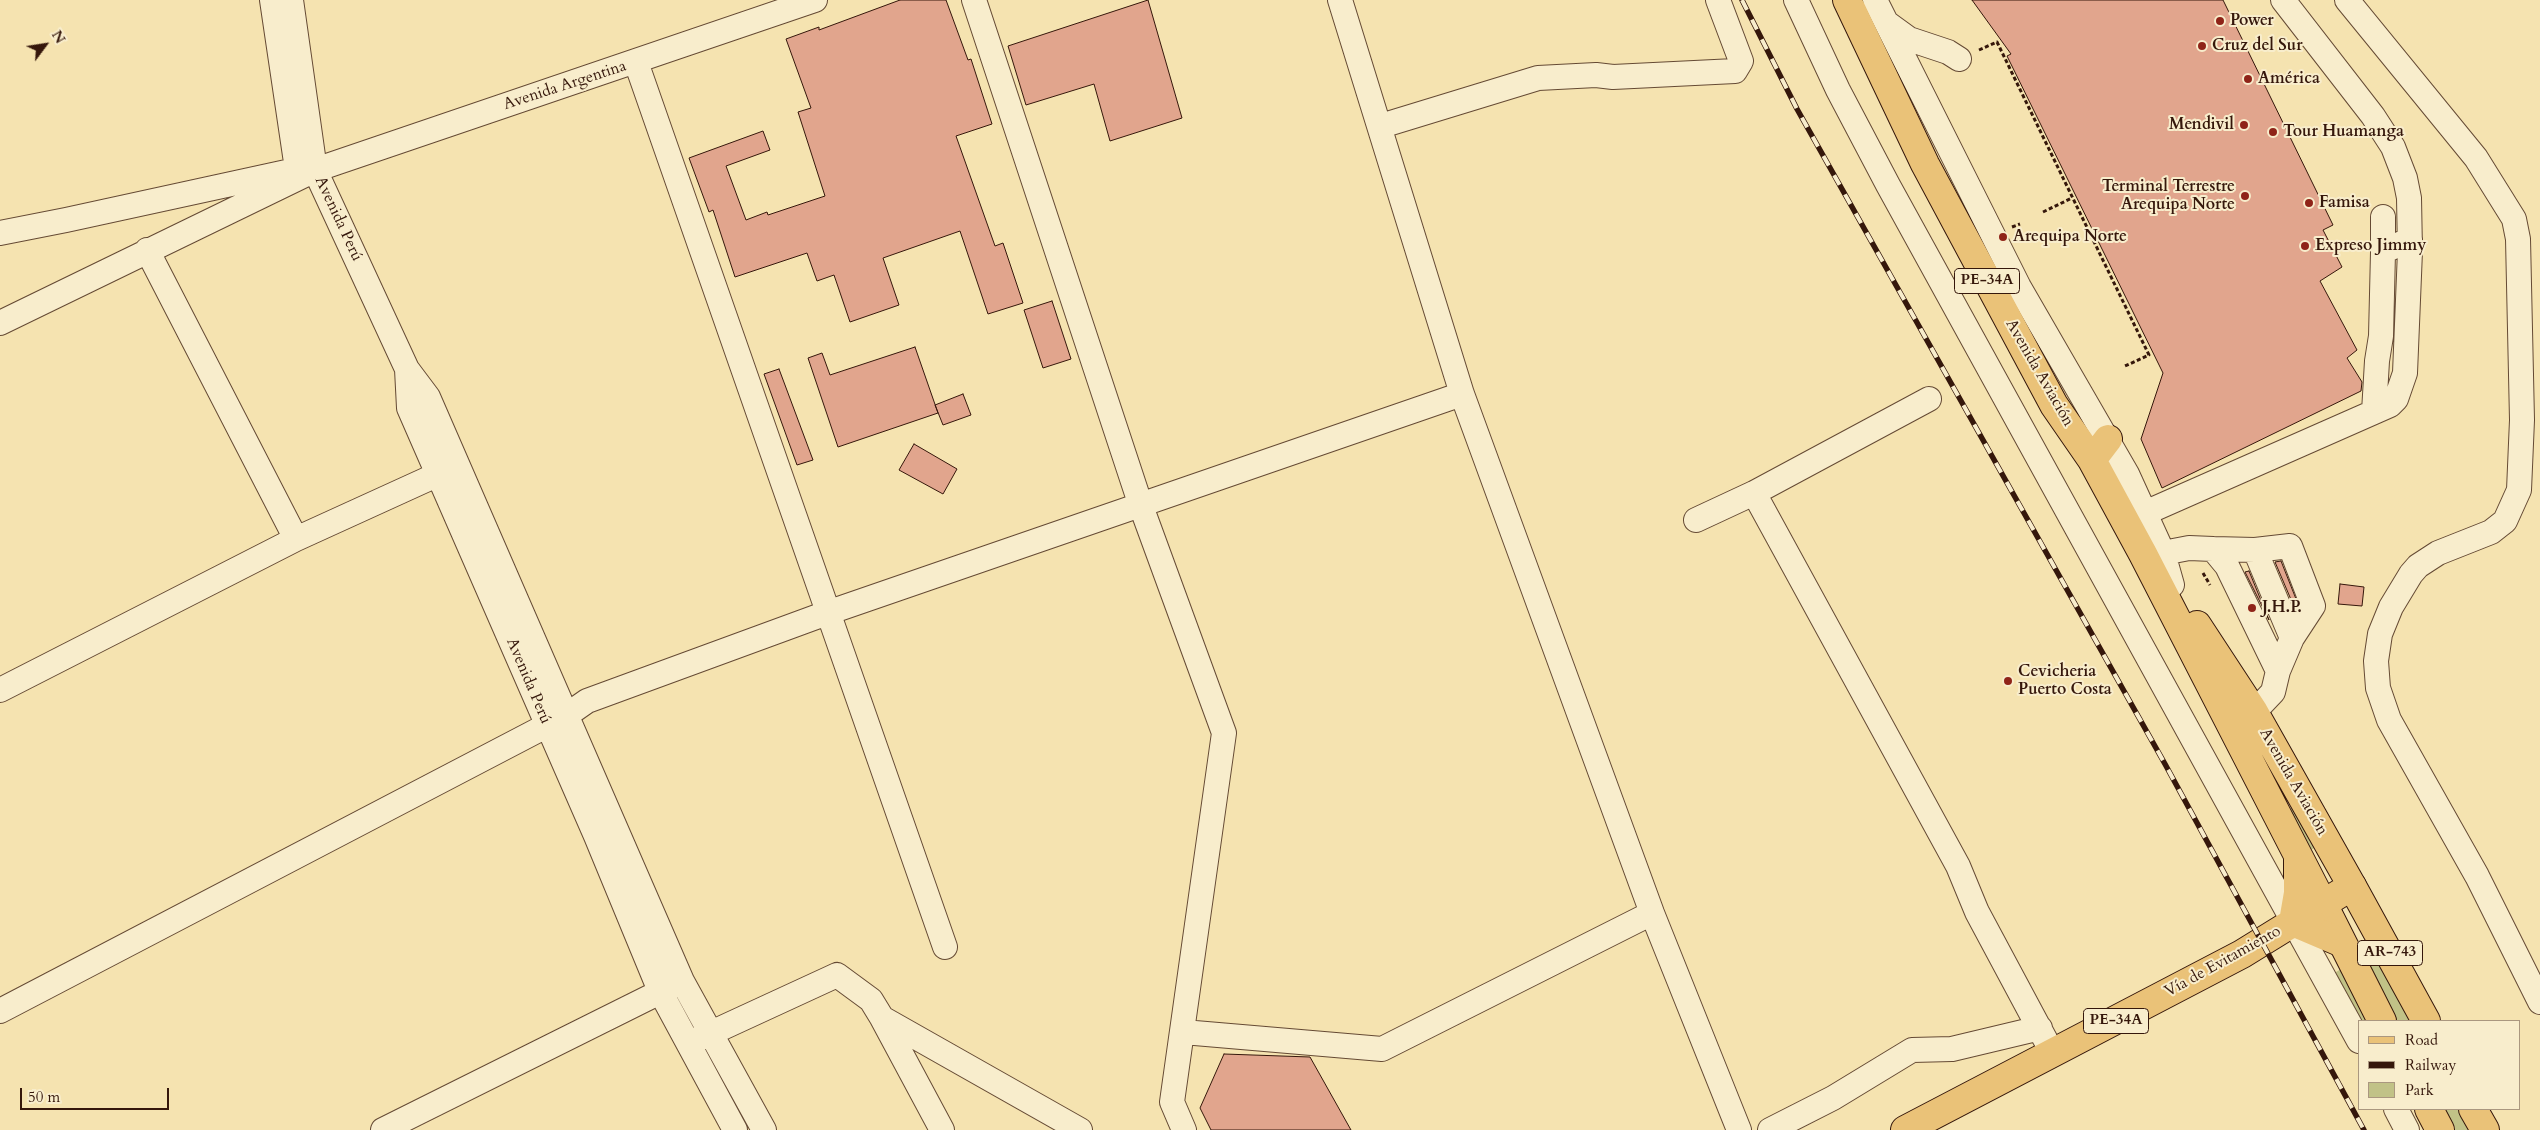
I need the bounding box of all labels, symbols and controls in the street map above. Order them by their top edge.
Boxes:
place label: Power [2230,11,2274,31]
marker: Power [2214,15,2226,27]
north arrow [20,20,70,70]
text: N [47,27,70,47]
place label: Cruz del Sur [2212,36,2303,56]
marker: Cruz del Sur [2196,40,2208,52]
street label: Avenida Argentina [501,57,629,115]
place label: América [2258,69,2320,89]
marker: América [2242,73,2254,85]
place label: Mendivil [2169,115,2234,135]
marker: Mendivil [2238,119,2250,131]
place label: Tour Huamanga [2283,122,2404,142]
marker: Tour Huamanga [2267,126,2279,138]
street label: Avenida Perú [310,174,366,264]
place label: Terminal Terrestre Arequipa Norte [2102,177,2235,215]
marker: Terminal Terrestre Arequipa Norte [2239,190,2251,202]
place label: Famisa [2319,193,2370,213]
marker: Famisa [2303,197,2315,209]
place label: Arequipa Norte [2013,227,2127,247]
marker: Arequipa Norte [1997,231,2009,243]
place label: Expreso Jimmy [2315,236,2426,256]
marker: Expreso Jimmy [2299,240,2311,252]
road number: PE-34A [1954,268,2020,294]
street label: Avenida Aviación [2001,316,2077,430]
place label: J.H.P. [2262,598,2302,618]
marker: J.H.P. [2246,602,2258,614]
street label: Avenida Perú [501,635,555,727]
place label: Cevicheria Puerto Costa [2018,662,2112,700]
marker: Cevicheria Puerto Costa [2002,675,2014,687]
street label: Avenida Aviación [2255,725,2331,839]
street label: Vía de Evitamiento [2161,922,2285,1002]
road number: AR-743 [2358,940,2422,966]
road number: PE-34A [2084,1008,2148,1034]
legend [2358,1020,2520,1110]
text: Road [2405,1030,2438,1050]
text: Railway [2405,1055,2456,1075]
scale bar [22,1078,171,1110]
text: Park [2405,1080,2434,1100]
text: 50 m [28,1087,60,1107]

